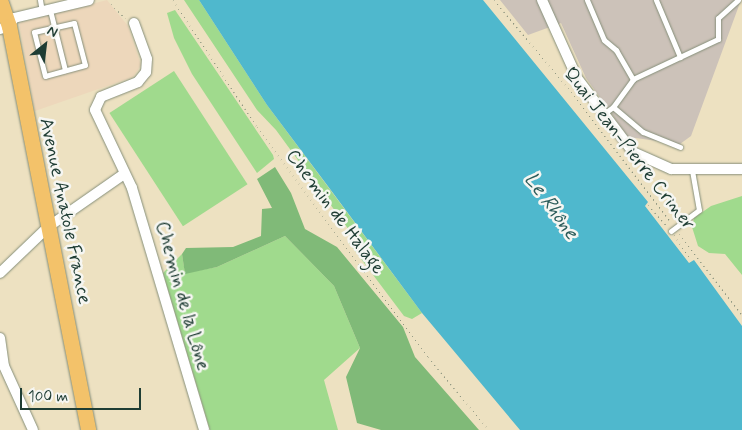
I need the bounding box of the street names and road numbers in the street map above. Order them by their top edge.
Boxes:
street label: Quai Jean-Pierre Criner [558,63,700,235]
street label: Avenue Anatole France [35,118,95,304]
street label: Chemin de Halage [281,145,389,279]
street label: Chemin de la Lône [150,219,214,373]

